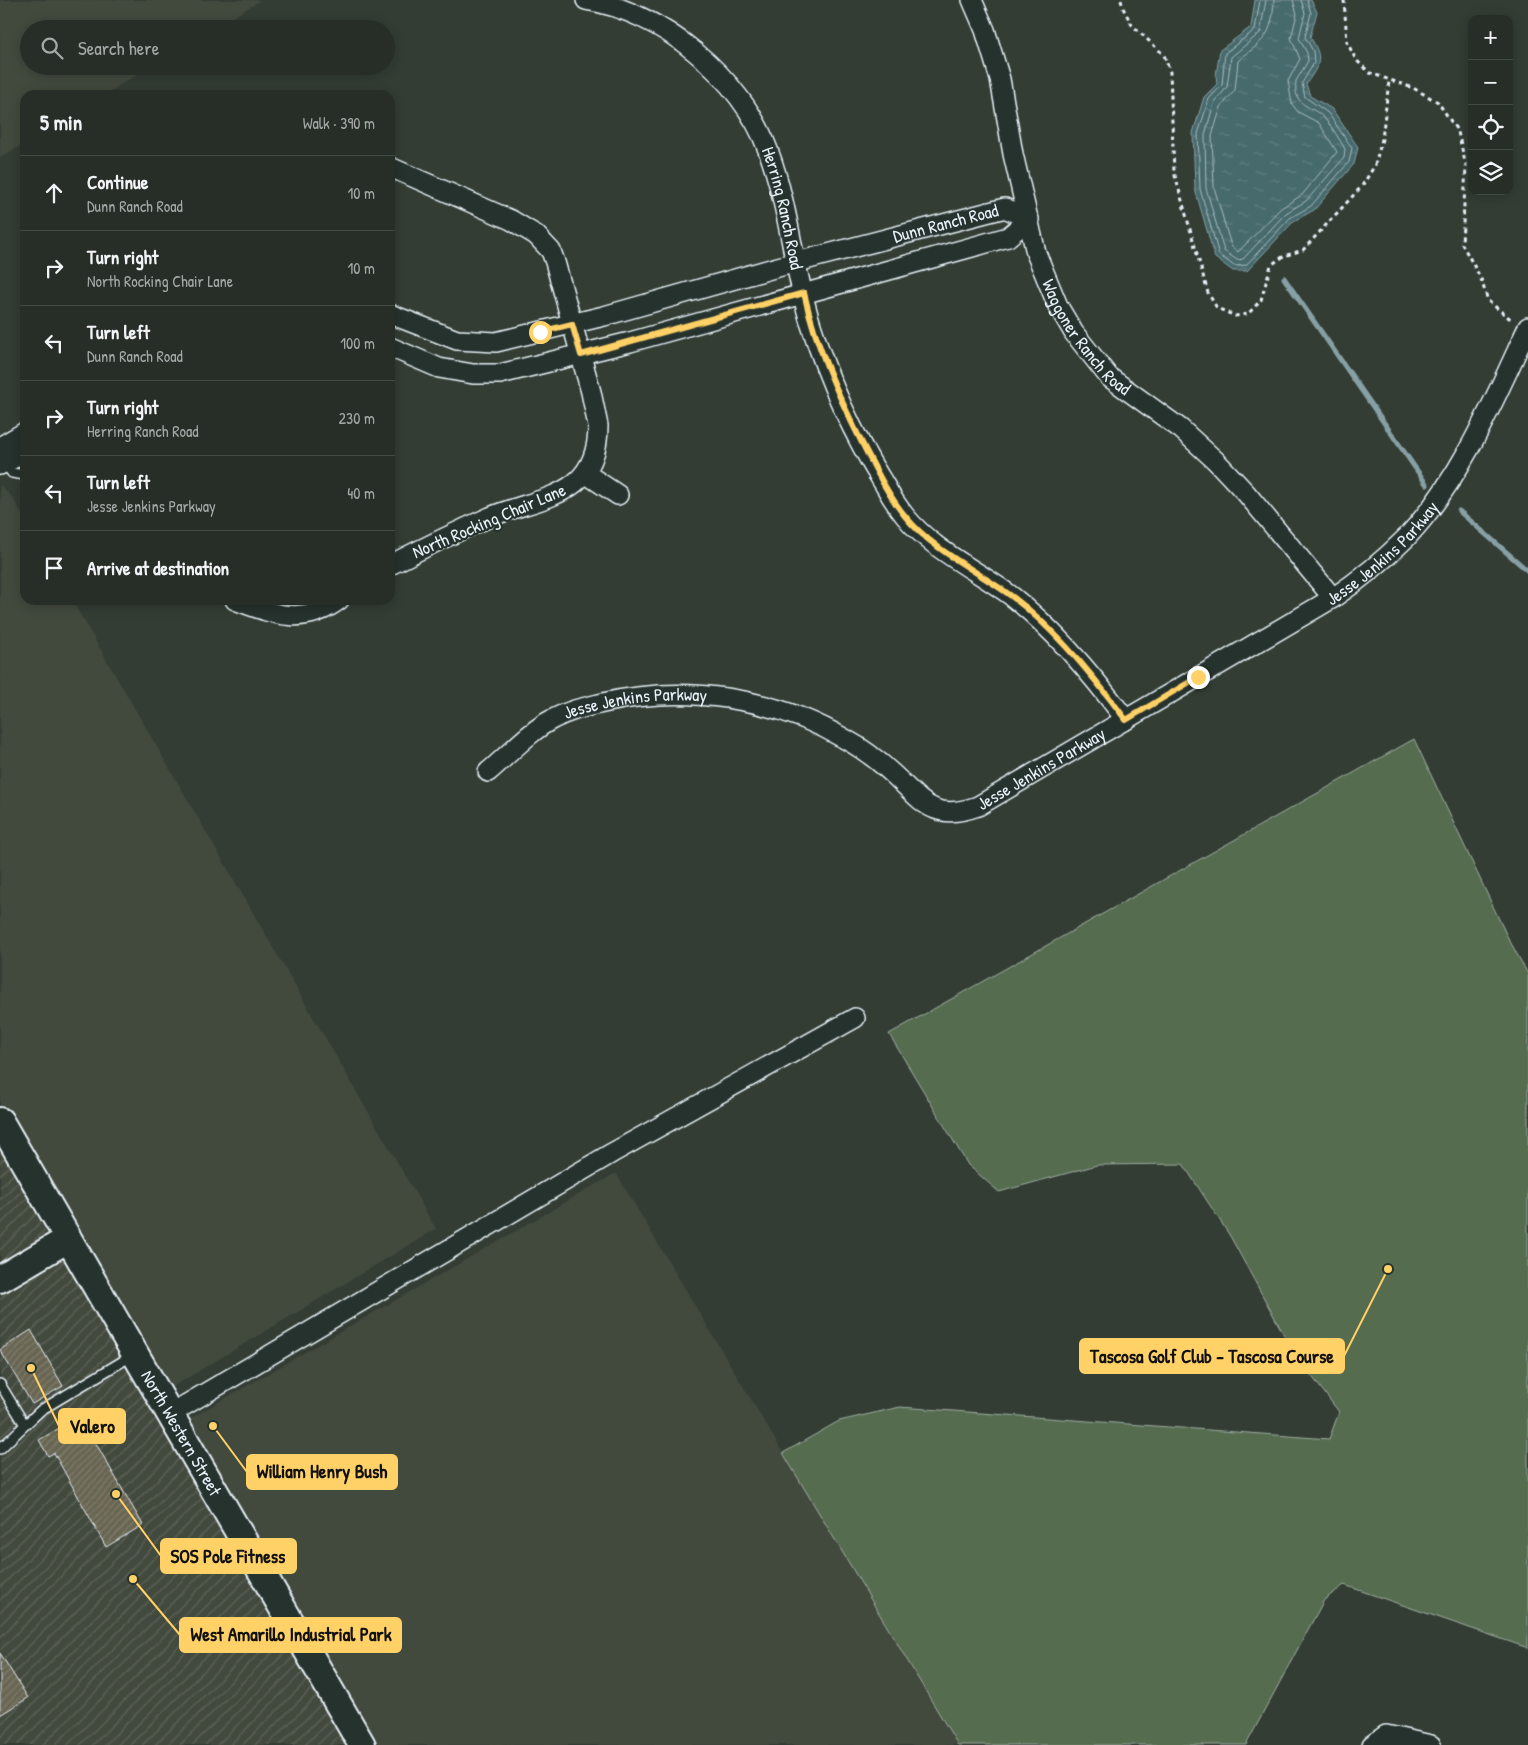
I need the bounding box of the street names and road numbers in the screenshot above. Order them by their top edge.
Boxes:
street label: Herring Ranch Road [756,143,810,272]
street label: Dunn Ranch Road [890,197,1001,249]
street label: Waggoner Ranch Road [1036,275,1136,401]
street label: North Rocking Chair Lane [408,477,569,564]
street label: Jesse Jenkins Parkway [1322,496,1444,611]
street label: Jesse Jenkins Parkway [560,681,708,725]
street label: Jesse Jenkins Parkway [972,721,1110,816]
street label: North Western Street [135,1366,228,1501]

